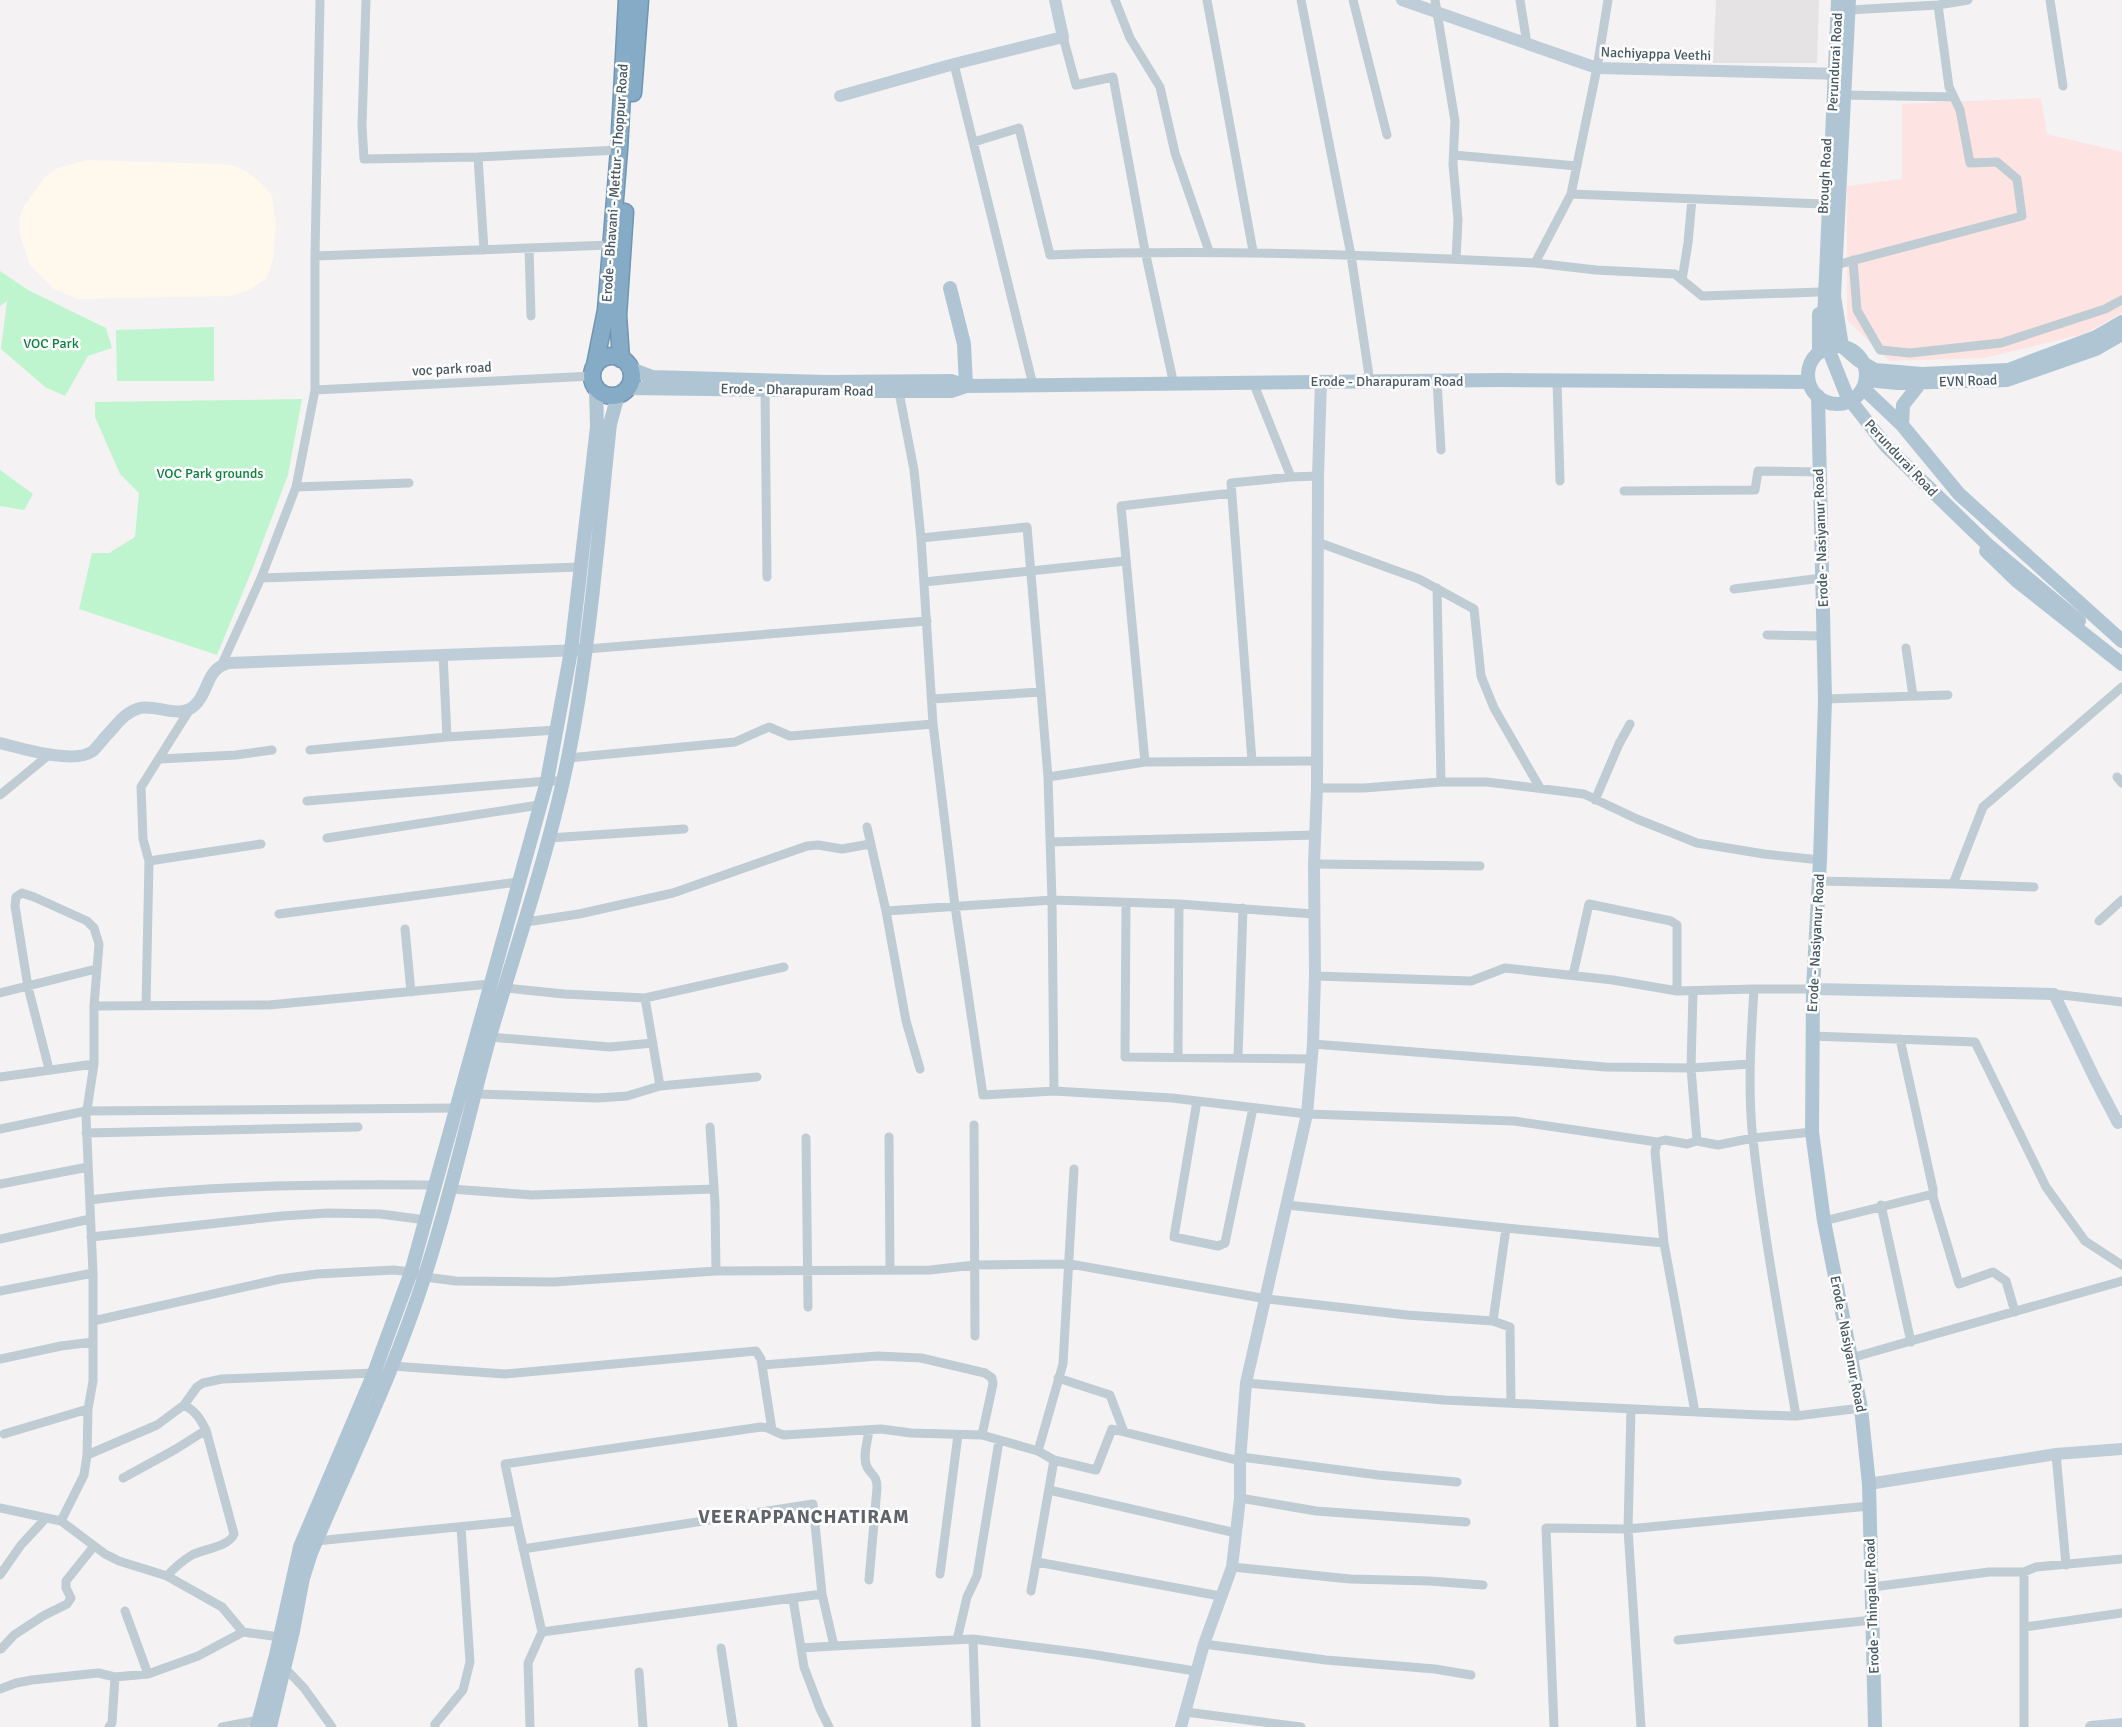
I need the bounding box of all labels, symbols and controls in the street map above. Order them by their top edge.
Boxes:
street label: Perundurai Road [1824,12,1846,112]
street label: Nachiyappa Veethi [1600,44,1712,64]
street label: Erode - Bhavani - Mettur - Thoppur Road [598,63,632,303]
street label: Brough Road [1815,138,1835,214]
park label: VOC Park [23,335,79,352]
street label: voc park road [412,358,492,380]
street label: EVN Road [1938,371,1998,391]
street label: Erode - Dharapuram Road [1311,373,1463,390]
street label: Erode - Dharapuram Road [720,380,874,400]
street label: Perundurai Road [1861,416,1941,500]
park label: VOC Park grounds [157,465,264,482]
street label: Erode - Nasiyanur Road [1810,468,1832,608]
street label: Erode - Nasiyanur Road [1804,873,1828,1013]
street label: Erode - Nasiyanur Road [1826,1274,1870,1414]
district label: VEERAPPANCHATIRAM [698,1505,910,1529]
street label: Erode - Thingalur Road [1861,1538,1883,1674]

